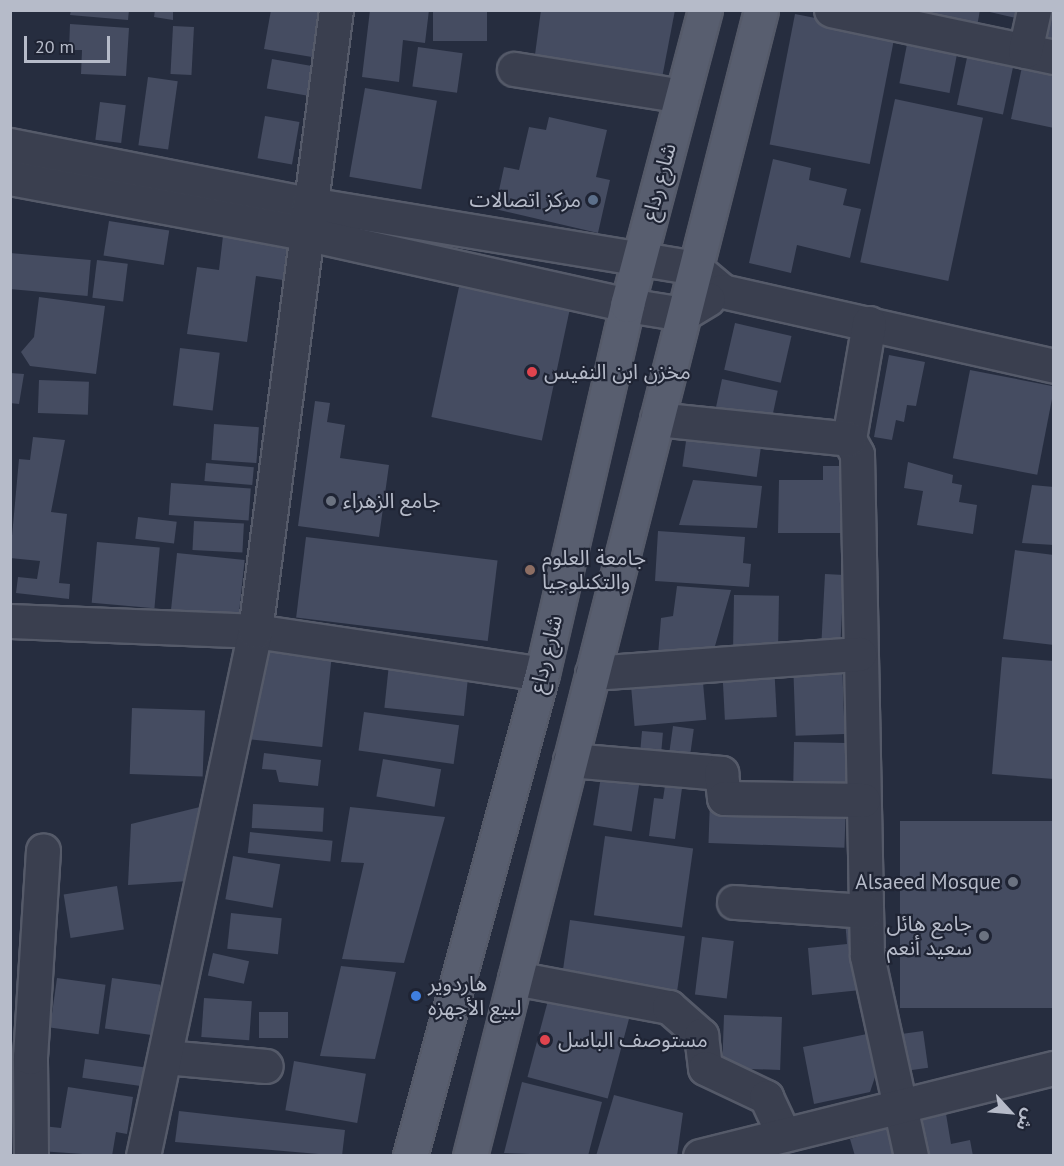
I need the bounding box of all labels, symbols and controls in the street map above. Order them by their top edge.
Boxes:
scale bar [27,24,112,62]
text: 20 m [35,35,74,58]
street label: شارع رداع [637,140,681,224]
place label: مركز اتصالات [470,187,581,213]
marker: مركز اتصالات [586,193,600,207]
place label: مخزن ابن النفيس [544,359,691,385]
marker: مخزن ابن النفيس [525,365,539,379]
place label: جامع الزهراء [343,488,441,514]
marker: جامع الزهراء [324,494,338,508]
place label: جامعة العلوم والتكنلوجيا [542,545,646,595]
marker: جامعة العلوم والتكنلوجيا [523,563,537,577]
street label: شارع رداع [524,612,568,696]
place label: Alsaeed Mosque [855,869,1001,895]
marker: Alsaeed Mosque [1006,875,1020,889]
place label: جامع هائل سعيد أنعم [887,911,972,961]
marker: جامع هائل سعيد أنعم [977,929,991,943]
place label: هاردوير لبيع الأجهزه [428,971,521,1021]
marker: هاردوير لبيع الأجهزه [409,989,423,1003]
place label: مستوصف الباسل [558,1027,708,1053]
marker: مستوصف الباسل [536,1031,554,1049]
north arrow [980,1082,1040,1142]
text: ش [1012,1106,1040,1134]

